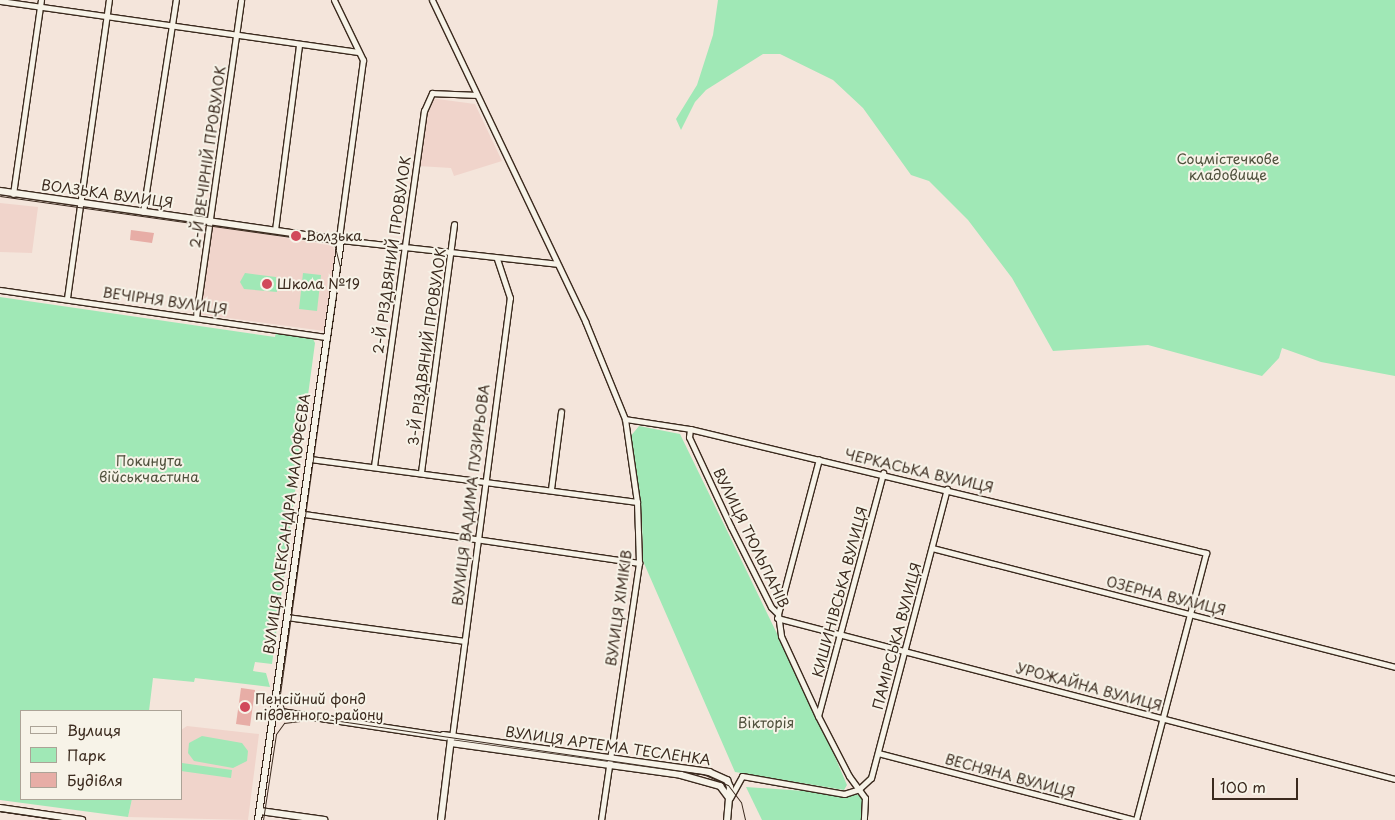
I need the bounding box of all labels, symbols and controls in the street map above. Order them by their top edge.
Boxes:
street label: 2-Й ВЕЧІРНІЙ ПРОВУЛОК [187,65,229,249]
park label: Соцмістечкове кладовище [1177,151,1279,184]
street label: 2-Й РІЗДВЯНИЙ ПРОВУЛОК [370,154,414,356]
street label: ВОЛЗЬКА ВУЛИЦЯ [40,176,174,212]
place label: Волзька [306,228,362,244]
marker: Волзька [290,230,302,242]
street label: 3-Й РІЗДВЯНИЙ ПРОВУЛОК [405,247,449,447]
place label: Школа №19 [277,276,360,292]
marker: Школа №19 [261,278,273,290]
street label: ВЕЧІРНЯ ВУЛИЦЯ [101,284,229,318]
street label: ВУЛИЦЯ ВАДИМА ПУЗИРЬОВА [449,383,493,607]
street label: ВУЛИЦЯ ОЛЕКСАНДРА МАЛОФЄЄВА [260,392,314,656]
street label: ЧЕРКАСЬКА ВУЛИЦЯ [843,446,995,496]
park label: Покинута військчастина [99,453,199,486]
street label: ВУЛИЦЯ ТЮЛЬПАНІВ [710,465,792,611]
street label: КИШИНІВСЬКА ВУЛИЦЯ [809,505,871,679]
street label: ВУЛИЦЯ ХІМІКІВ [602,548,636,668]
street label: ПАМІРСЬКА ВУЛИЦЯ [869,561,925,711]
street label: ОЗЕРНА ВУЛИЦЯ [1104,573,1228,619]
street label: УРОЖАЙНА ВУЛИЦЯ [1014,659,1164,715]
place label: Пенсійний фонд південного району [255,691,384,724]
marker: Пенсійний фонд південного району [239,701,251,713]
legend [20,710,182,800]
park label: Вікторія [738,715,794,731]
text: Вулиця [67,718,121,741]
street label: ВУЛИЦЯ АРТЕМА ТЕСЛЕНКА [503,723,713,769]
text: Парк [67,743,106,766]
street label: ВЕСНЯНА ВУЛИЦЯ [943,750,1077,802]
text: Будівля [67,768,123,791]
scale bar [1215,768,1301,800]
text: 100 m [1220,775,1266,798]

